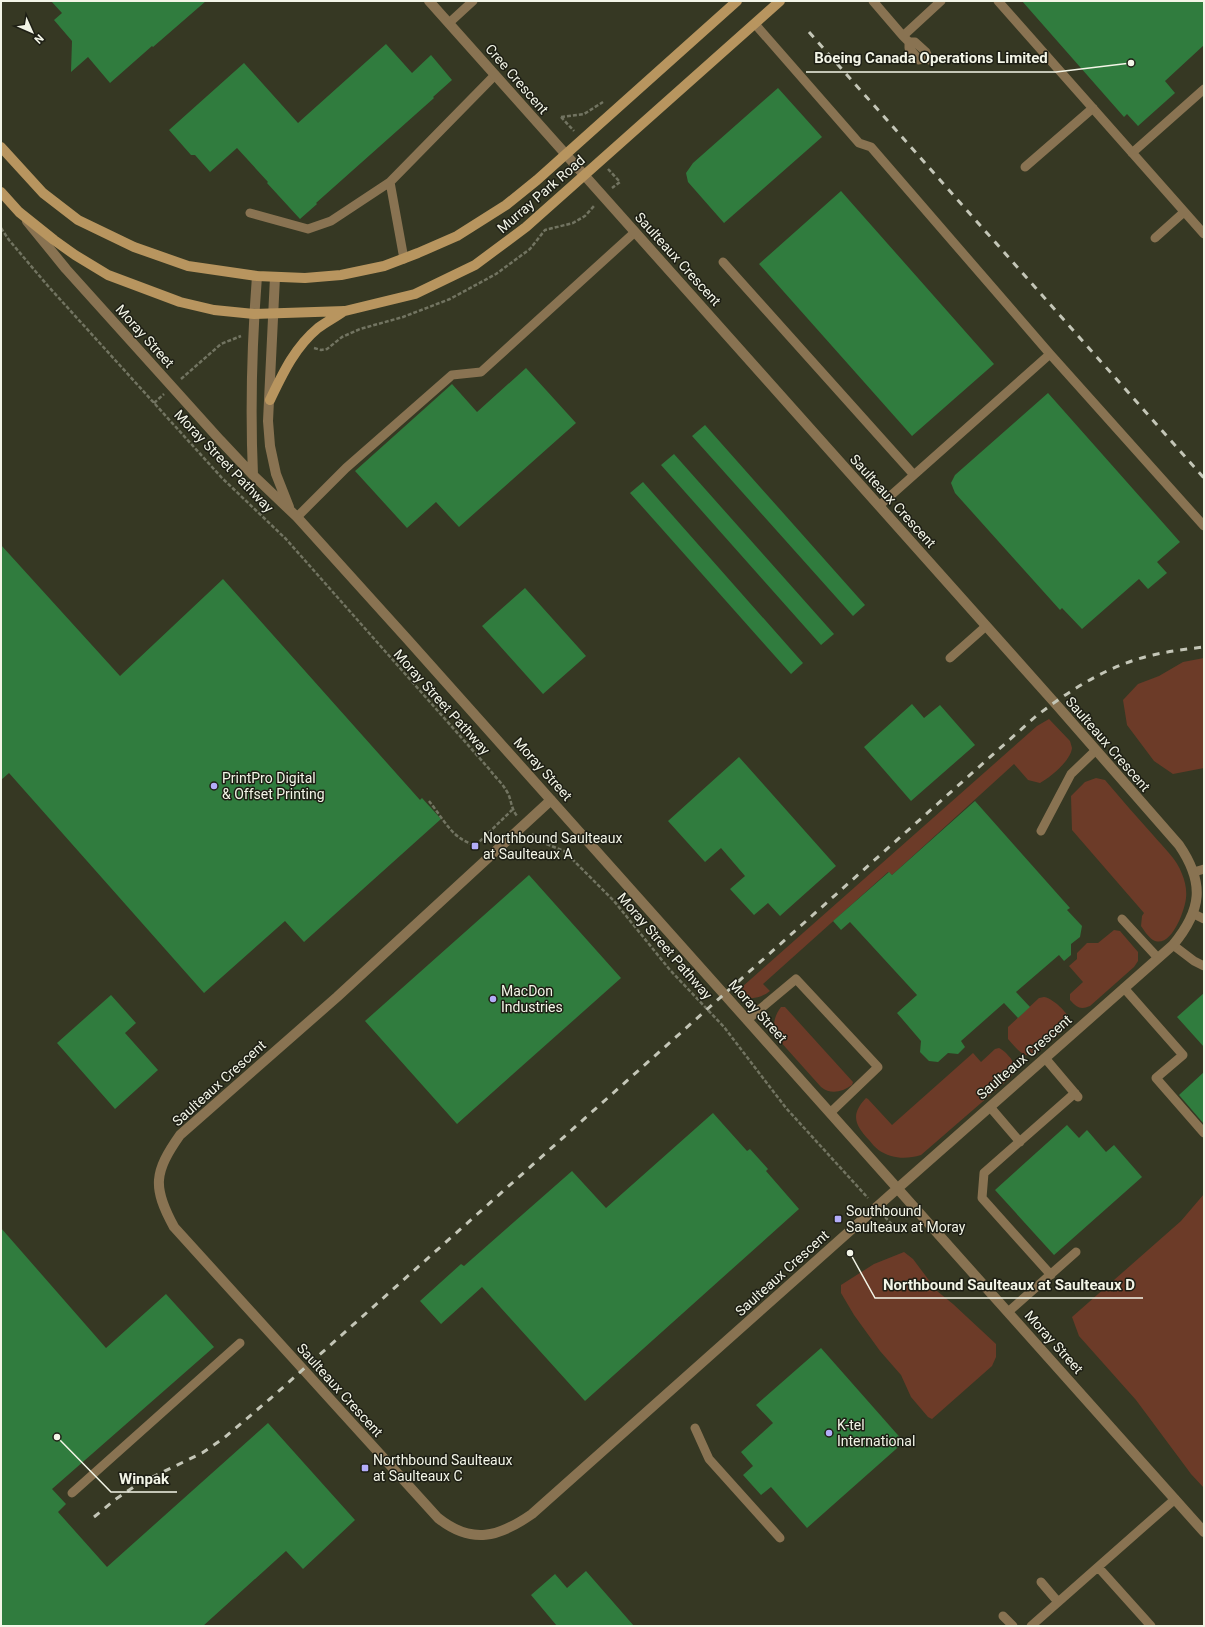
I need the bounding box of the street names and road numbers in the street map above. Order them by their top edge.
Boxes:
street label: Cree Crescent [482,41,552,118]
street label: Murray Park Road [494,152,588,236]
street label: Saulteaux Crescent [632,209,724,309]
street label: Moray Street [113,301,178,371]
street label: Moray Street Pathway [171,407,277,516]
street label: Saulteaux Crescent [847,451,939,551]
street label: Moray Street Pathway [391,646,494,758]
street label: Saulteaux Crescent [1063,693,1154,795]
street label: Moray Street [511,734,576,804]
street label: Moray Street Pathway [614,889,716,1003]
street label: Moray Street [726,976,791,1046]
street label: Saulteaux Crescent [973,1011,1075,1102]
street label: Saulteaux Crescent [169,1037,269,1129]
street label: Saulteaux Crescent [732,1227,832,1319]
street label: Moray Street [1022,1307,1087,1377]
street label: Saulteaux Crescent [294,1340,386,1440]

